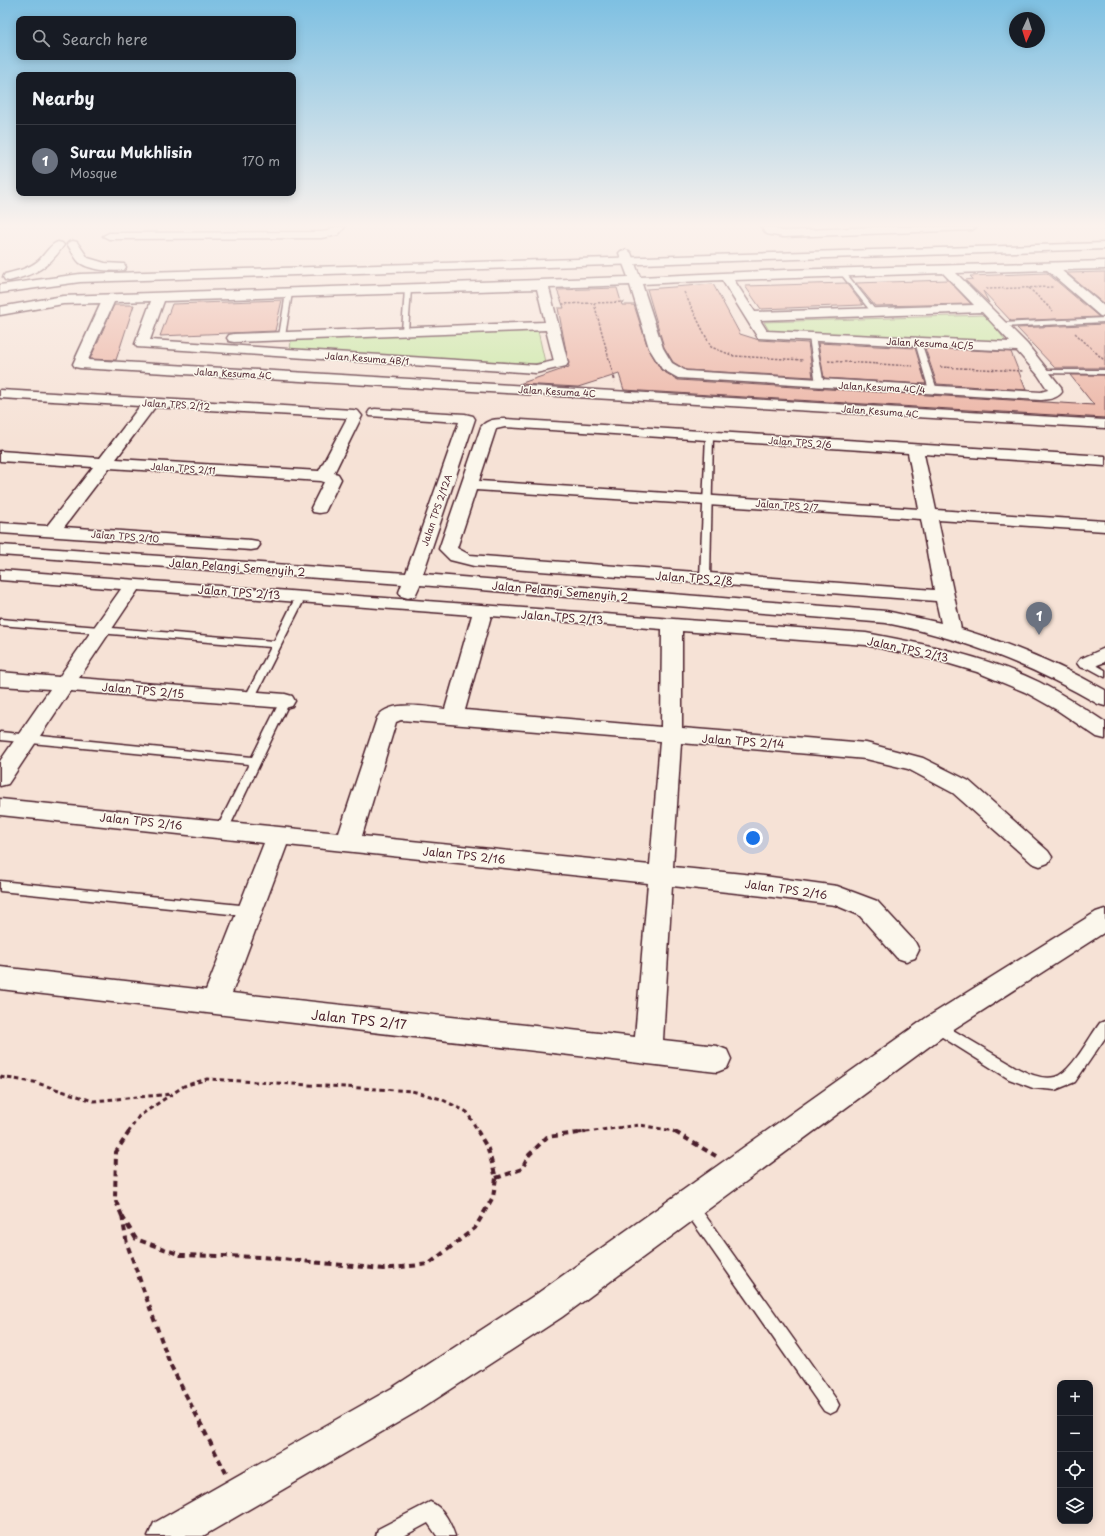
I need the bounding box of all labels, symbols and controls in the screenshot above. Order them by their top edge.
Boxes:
north arrow [1009,12,1045,48]
search box [16,16,296,60]
icon: search [30,27,52,49]
text: Search here [62,27,148,50]
text: Nearby [32,85,94,111]
text: Surau Mukhlisin [70,140,192,163]
text: 1 [42,151,48,170]
text: 170 m [242,151,280,170]
text: Mosque [70,163,117,182]
street label: Jalan Kesuma 4C/5 [886,334,974,352]
street label: Jalan Kesuma 4B/1 [324,348,410,368]
street label: Jalan Kesuma 4C [194,364,272,382]
street label: Jalan Kesuma 4C/4 [838,378,926,396]
street label: Jalan Kesuma 4C [518,382,596,400]
street label: Jalan TPS 2/12 [142,395,210,413]
street label: Jalan Kesuma 4C [841,401,919,421]
street label: Jalan TPS 2/6 [768,433,832,451]
street label: Jalan TPS 2/11 [150,459,216,477]
street label: Jalan TPS 2/12A [417,472,455,548]
street label: Jalan TPS 2/7 [755,496,819,514]
street label: Jalan TPS 2/10 [90,527,160,545]
street label: Jalan Pelangi Semenyih 2 [168,554,306,580]
street label: Jalan TPS 2/8 [655,567,733,589]
street label: Jalan Pelangi Semenyih 2 [491,577,629,605]
street label: Jalan TPS 2/13 [197,581,281,603]
pin: 1 [1026,602,1052,635]
street label: Jalan TPS 2/13 [520,606,604,628]
street label: Jalan TPS 2/13 [866,632,950,666]
street label: Jalan TPS 2/15 [101,678,185,702]
street label: Jalan TPS 2/14 [701,730,785,752]
street label: Jalan TPS 2/16 [99,808,183,834]
your location [743,828,763,848]
street label: Jalan TPS 2/16 [422,842,506,868]
street label: Jalan TPS 2/16 [744,875,829,903]
street label: Jalan TPS 2/17 [310,1005,408,1033]
map controls [1057,1380,1093,1524]
button: + [1057,1380,1093,1416]
button: − [1057,1416,1093,1452]
button: locate [1057,1452,1093,1488]
button: layers [1057,1488,1093,1524]

